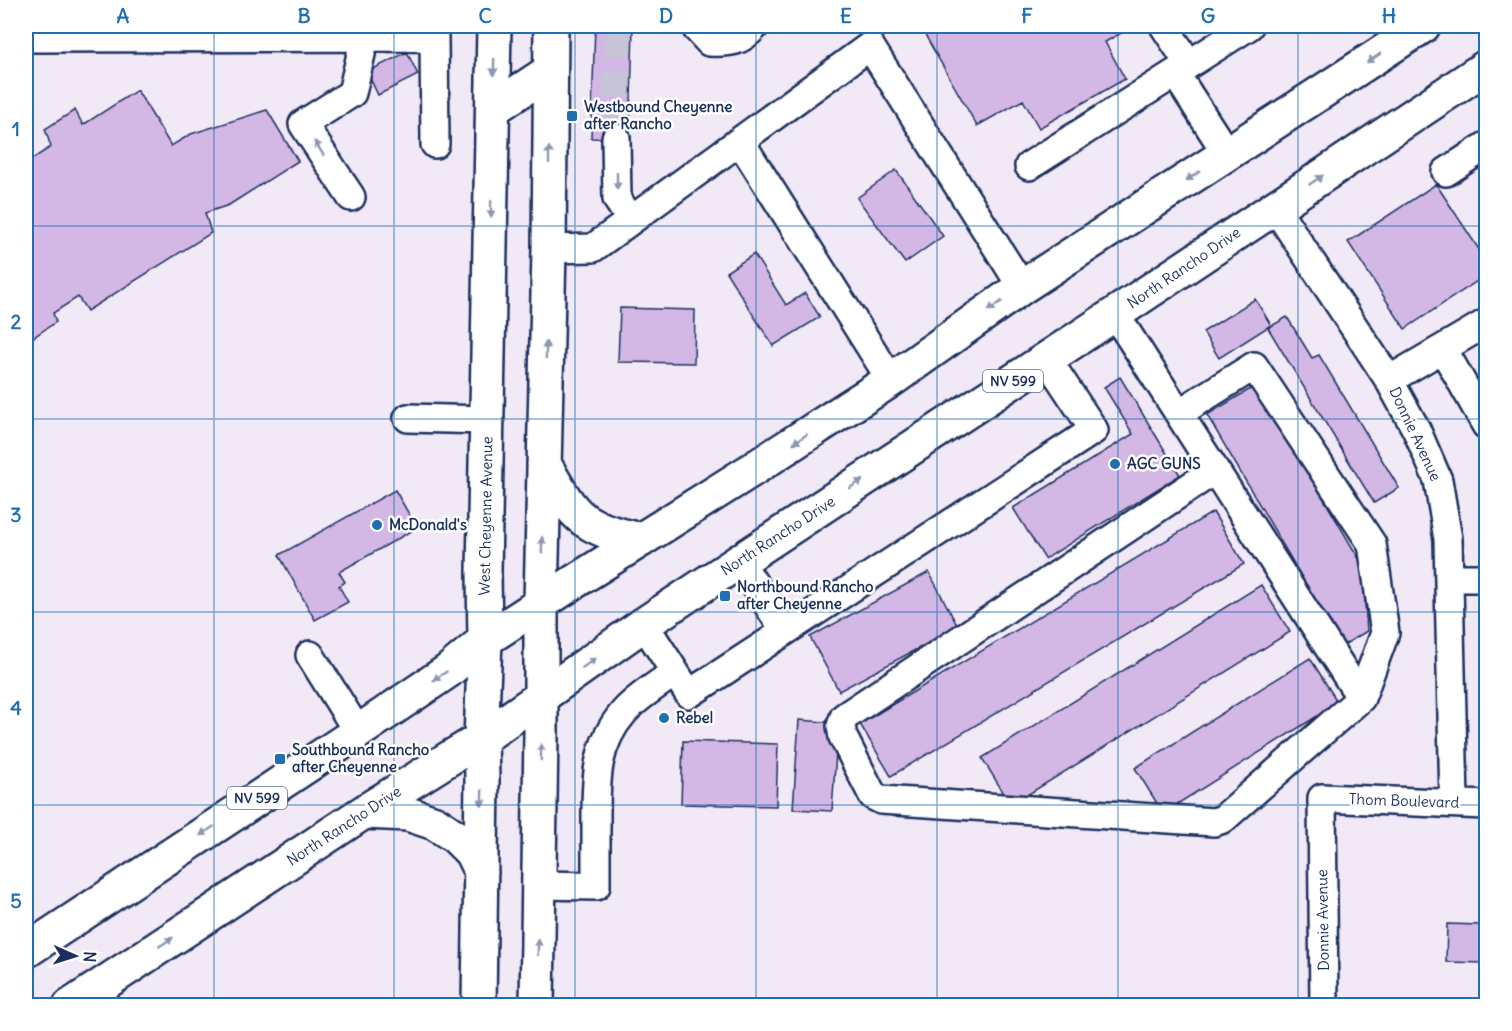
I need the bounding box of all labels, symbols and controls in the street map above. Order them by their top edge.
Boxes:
text: A [117,3,130,28]
text: B [297,3,311,28]
text: C [478,3,492,28]
text: D [659,3,673,28]
text: E [840,3,852,28]
text: F [1021,3,1033,28]
text: G [1201,3,1215,28]
text: H [1382,3,1396,28]
one-way arrow [1365,52,1382,63]
one-way arrow [489,58,499,77]
place label: Westbound Cheyenne after Rancho [584,97,732,133]
marker: Westbound Cheyenne after Rancho [565,109,579,123]
text: 1 [12,116,20,141]
one-way arrow [314,140,325,156]
one-way arrow [544,145,554,164]
one-way arrow [1185,170,1201,181]
one-way arrow [612,172,622,191]
one-way arrow [1308,175,1324,186]
one-way arrow [486,200,496,219]
street label: North Rancho Drive [1123,223,1244,313]
one-way arrow [987,300,1003,312]
text: 2 [11,309,22,334]
one-way arrow [542,340,551,359]
road number: NV 599 [983,370,1043,392]
street label: Donnie Avenue [1385,384,1446,484]
one-way arrow [792,433,808,444]
street label: West Cheyenne Avenue [475,436,496,596]
place label: AGC GUNS [1127,454,1201,473]
marker: AGC GUNS [1108,457,1122,471]
one-way arrow [847,479,864,490]
street label: North Rancho Drive [717,492,838,580]
text: 3 [10,502,22,527]
place label: McDonald's [389,515,467,534]
marker: McDonald's [370,518,384,532]
one-way arrow [537,535,547,554]
place label: Northbound Rancho after Cheyenne [737,577,874,614]
marker: Northbound Rancho after Cheyenne [718,589,732,603]
one-way arrow [581,657,597,669]
one-way arrow [431,671,448,682]
text: 4 [10,695,22,720]
place label: Rebel [676,708,713,727]
marker: Rebel [657,711,671,725]
place label: Southbound Rancho after Cheyenne [292,740,430,777]
one-way arrow [536,743,546,762]
marker: Southbound Rancho after Cheyenne [273,752,287,766]
street label: North Rancho Drive [283,782,404,870]
road number: NV 599 [227,787,287,809]
one-way arrow [477,788,487,807]
street label: Thom Boulevard [1348,789,1460,812]
one-way arrow [200,825,216,837]
street label: Donnie Avenue [1312,869,1333,971]
text: 5 [10,888,22,913]
north arrow [45,926,105,986]
one-way arrow [158,937,174,948]
one-way arrow [533,938,543,957]
text: N [80,951,100,963]

